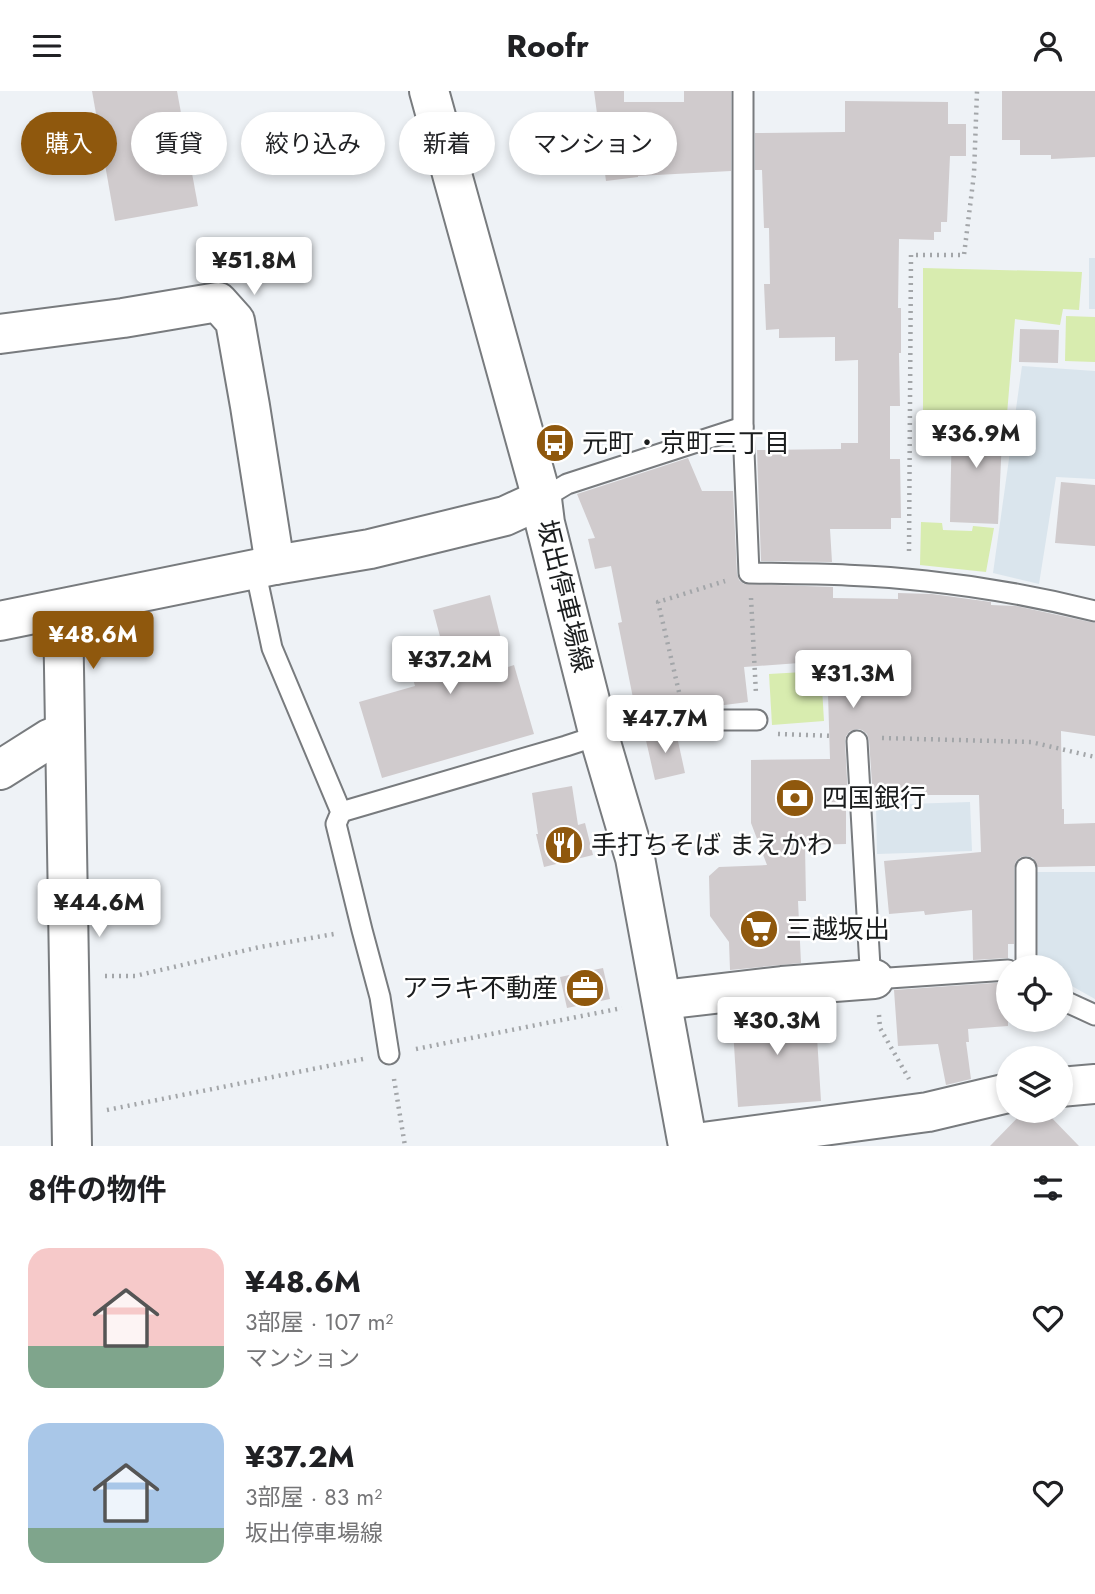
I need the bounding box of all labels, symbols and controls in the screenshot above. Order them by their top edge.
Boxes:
text: Roofr [506,23,589,69]
icon: menu [28,27,66,65]
icon: person [1029,27,1067,65]
chip: 購入 [21,112,117,175]
chip: 賃貸 [131,112,227,175]
chip: 絞り込み [241,112,385,175]
chip: 新着 [399,112,495,175]
chip: マンション [509,112,677,175]
pin: ¥51.8M [197,237,311,297]
text: ¥51.8M [212,243,296,277]
pin: ¥36.9M [919,411,1033,470]
text: ¥36.9M [932,416,1020,450]
bus stop icon: 元町・京町三丁目 [534,422,576,464]
place label: 元町・京町三丁目 [582,424,790,462]
street label: 坂出停車場線 [528,516,602,676]
pin: ¥48.6M [36,611,150,671]
text: ¥48.6M [49,617,137,651]
pin: ¥37.2M [393,637,507,696]
text: ¥37.2M [408,642,492,676]
pin: ¥31.3M [796,651,910,710]
text: ¥31.3M [811,656,895,690]
pin: ¥47.7M [608,695,722,755]
text: ¥47.7M [623,701,707,735]
bank icon: 四国銀行 [774,777,816,819]
place label: 四国銀行 [822,779,926,817]
restaurant icon: 手打ちそば まえかわ [543,824,585,866]
place label: 手打ちそば まえかわ [591,826,833,864]
pin: ¥44.6M [42,879,156,939]
text: ¥44.6M [54,885,144,919]
supermarket icon: 三越坂出 [738,908,780,950]
place label: 三越坂出 [786,910,890,948]
map controls [996,955,1073,1123]
button: locate [996,955,1073,1032]
office icon: アラキ不動産 [564,967,606,1009]
place label: アラキ不動産 [402,969,558,1007]
pin: ¥30.3M [720,997,834,1057]
text: ¥30.3M [733,1003,821,1037]
button: layers [996,1046,1073,1123]
text: 8件の物件 [28,1168,167,1211]
icon: filters [1029,1169,1067,1207]
text: ¥48.6M [245,1260,361,1303]
icon: home [84,1276,168,1360]
icon: heart [1029,1299,1067,1337]
text: 3部屋 · 107 m² [245,1305,393,1339]
text: マンション [245,1341,360,1375]
text: ¥37.2M [245,1435,354,1478]
icon: home [84,1451,168,1535]
icon: heart [1029,1474,1067,1512]
text: 3部屋 · 83 m² [245,1480,382,1514]
text: 坂出停車場線 [245,1516,383,1550]

